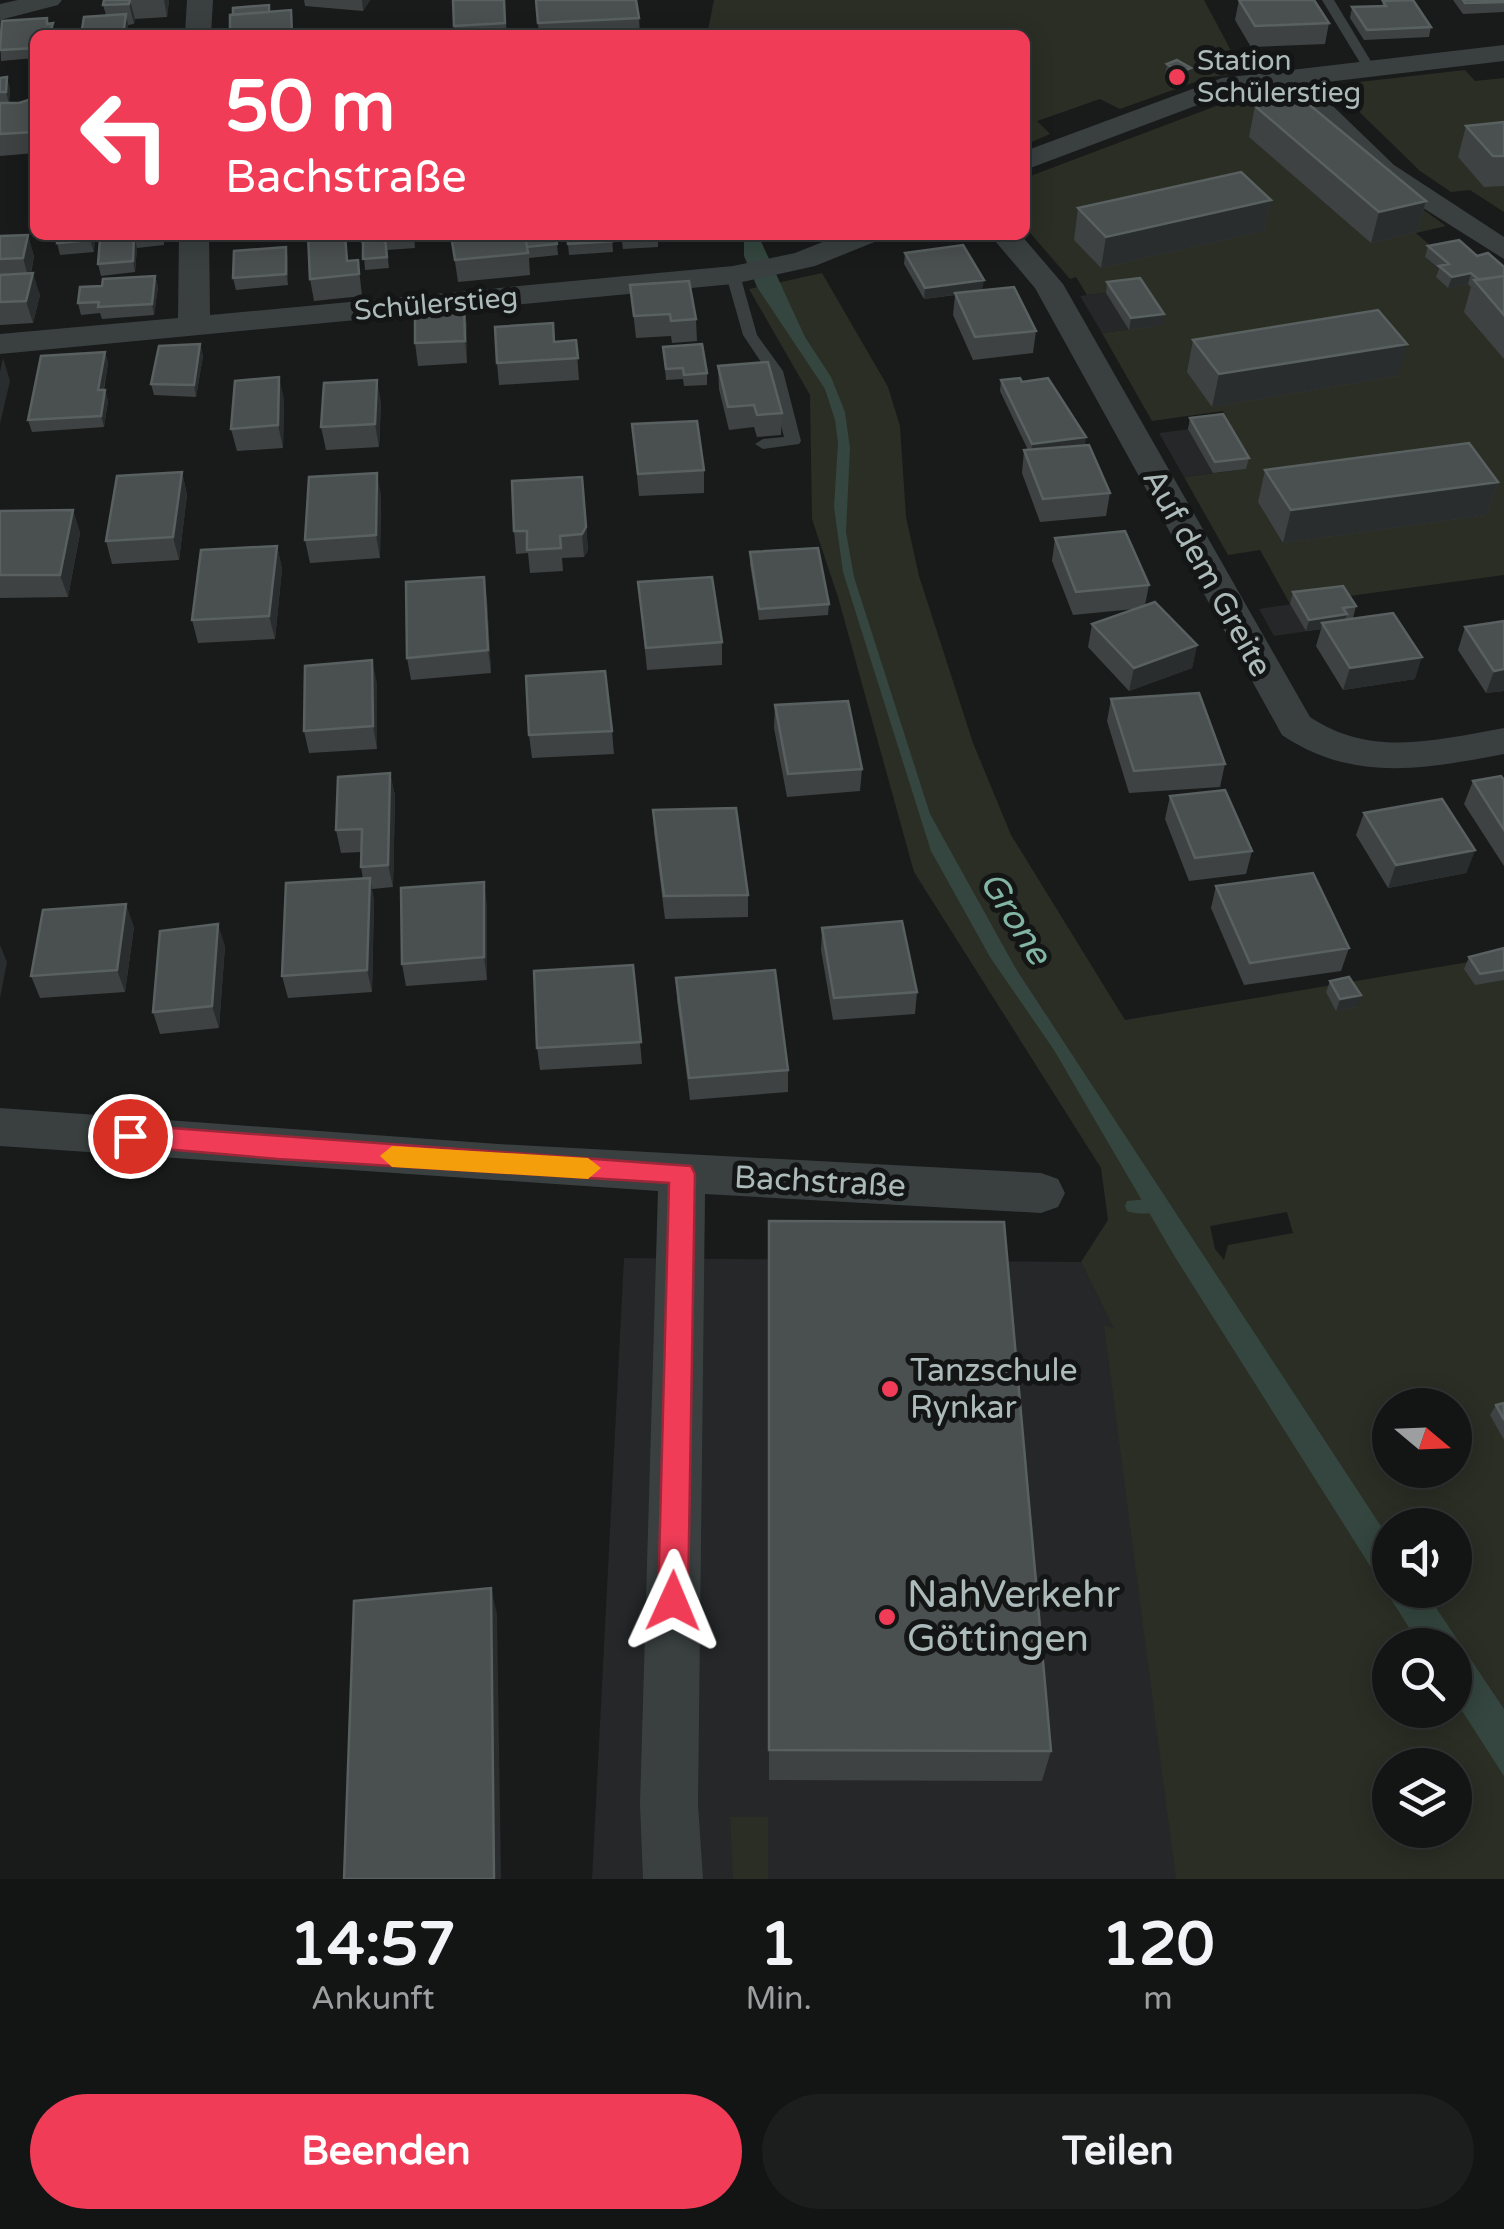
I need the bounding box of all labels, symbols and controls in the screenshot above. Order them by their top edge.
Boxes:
place label: Station Schülerstieg [1197,44,1361,110]
text: 50 m [225,66,395,150]
marker: Station Schülerstieg [1166,66,1188,88]
icon: left [60,70,190,200]
text: Bachstraße [225,151,467,205]
street label: Schülerstieg [353,280,519,328]
street label: Auf dem Greite [1134,462,1280,684]
water label: Grone [970,864,1061,974]
pin [88,1094,173,1179]
icon: arrive [103,1109,158,1164]
street label: Bachstraße [733,1159,907,1205]
place label: Tanzschule Rynkar [910,1352,1078,1427]
marker: Tanzschule Rynkar [879,1378,901,1400]
north arrow [1372,1388,1472,1488]
map controls [1372,1388,1472,1848]
button: sound [1372,1508,1472,1608]
position arrow [621,1549,725,1653]
place label: NahVerkehr Göttingen [907,1572,1120,1662]
marker: NahVerkehr Göttingen [876,1606,898,1628]
button: search [1372,1628,1472,1728]
button: layers [1372,1748,1472,1848]
text: 14:57 [290,1909,456,1981]
text: 1 [760,1909,797,1981]
text: 120 [1101,1909,1214,1981]
text: Ankunft [311,1980,434,2018]
text: Min. [745,1980,812,2018]
text: m [1143,1980,1173,2018]
button: Beenden [30,2094,742,2209]
button: Teilen [762,2094,1474,2209]

